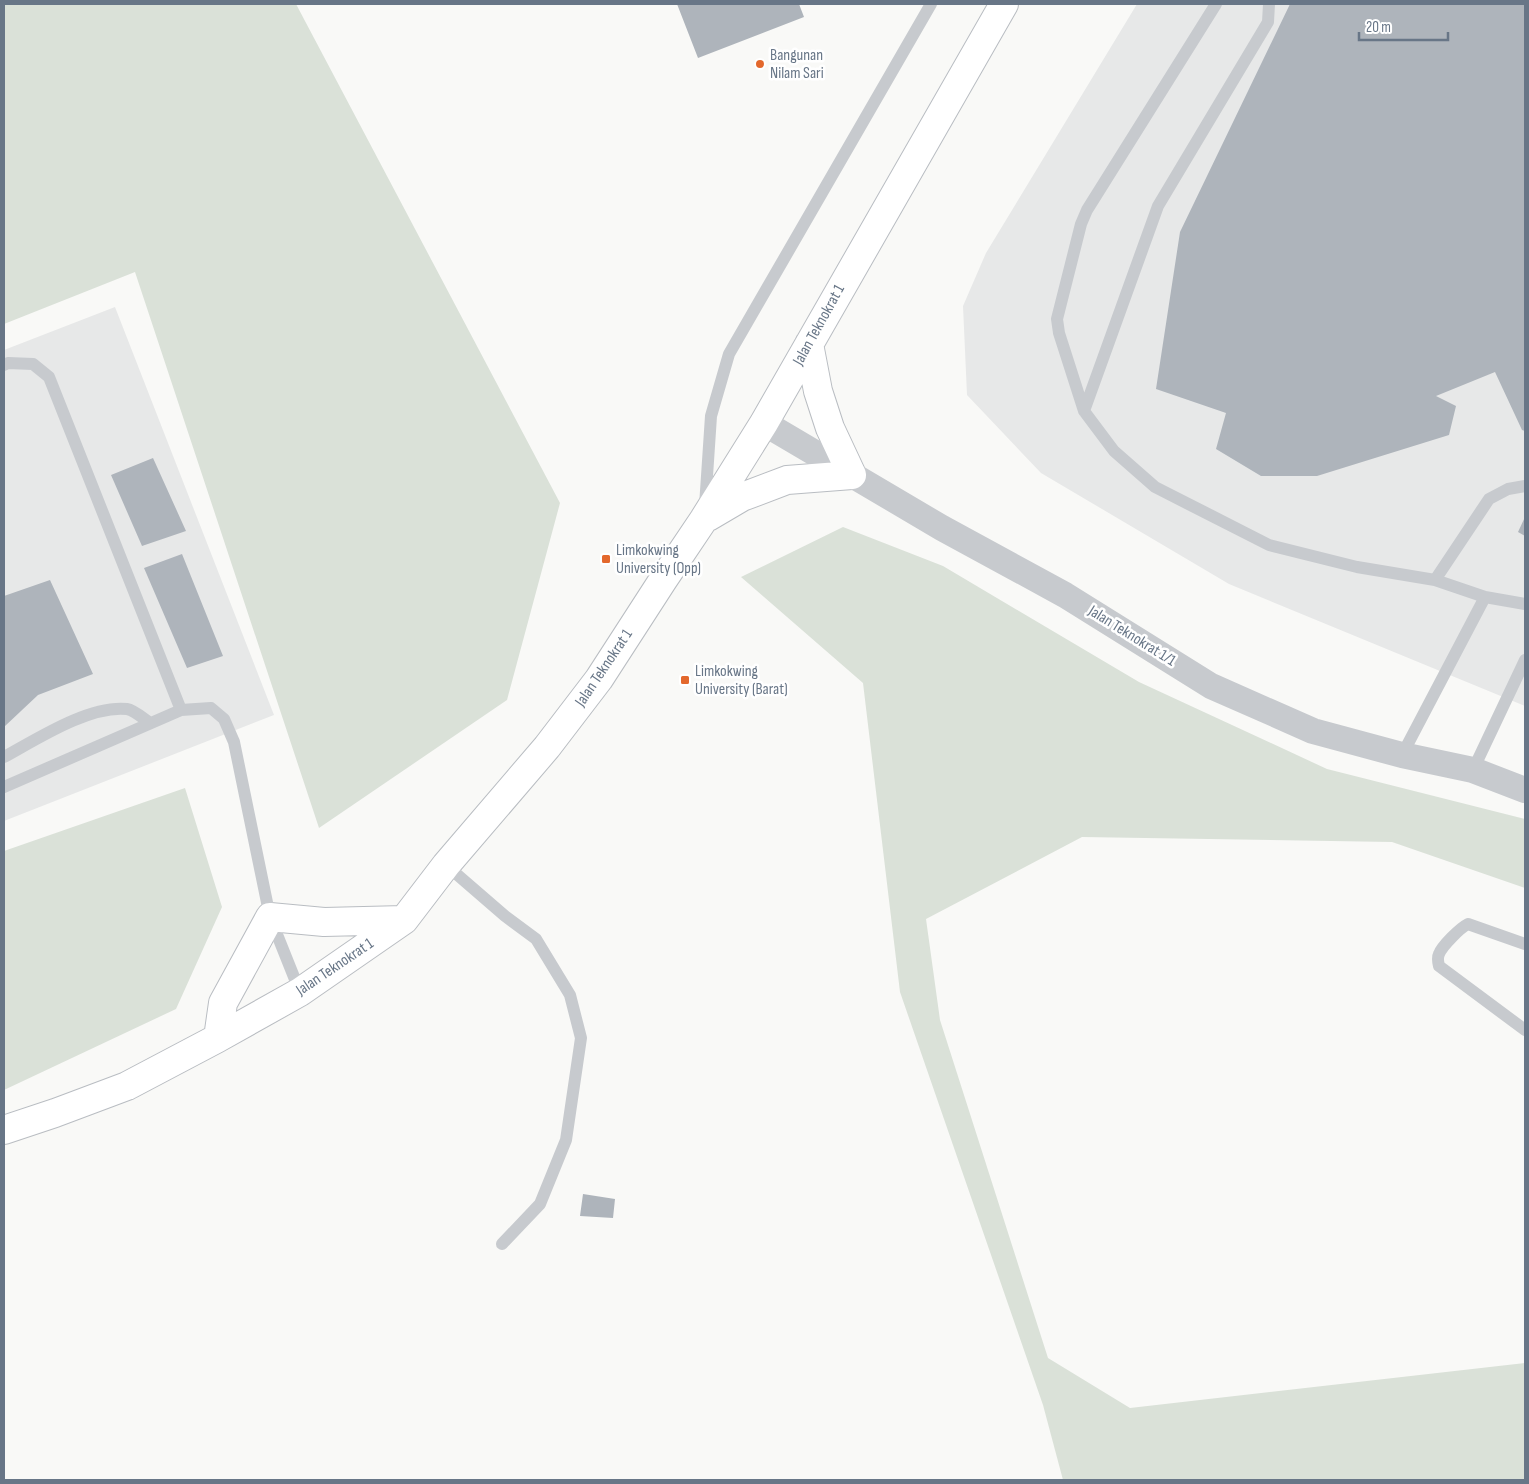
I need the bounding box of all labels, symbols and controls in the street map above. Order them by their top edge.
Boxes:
scale bar [1359,10,1448,42]
text: 20 m [1366,18,1391,37]
place label: Bangunan Nilam Sari [770,46,824,83]
marker: Bangunan Nilam Sari [754,58,766,70]
street label: Jalan Teknokrat 1 [789,281,849,369]
place label: Limkokwing University (Opp) [616,541,701,578]
marker: Limkokwing University (Opp) [600,553,612,565]
street label: Jalan Teknokrat 1/1 [1084,601,1180,671]
street label: Jalan Teknokrat 1 [571,625,637,711]
place label: Limkokwing University (Barat) [695,662,788,699]
marker: Limkokwing University (Barat) [679,674,691,686]
street label: Jalan Teknokrat 1 [292,934,378,1000]

